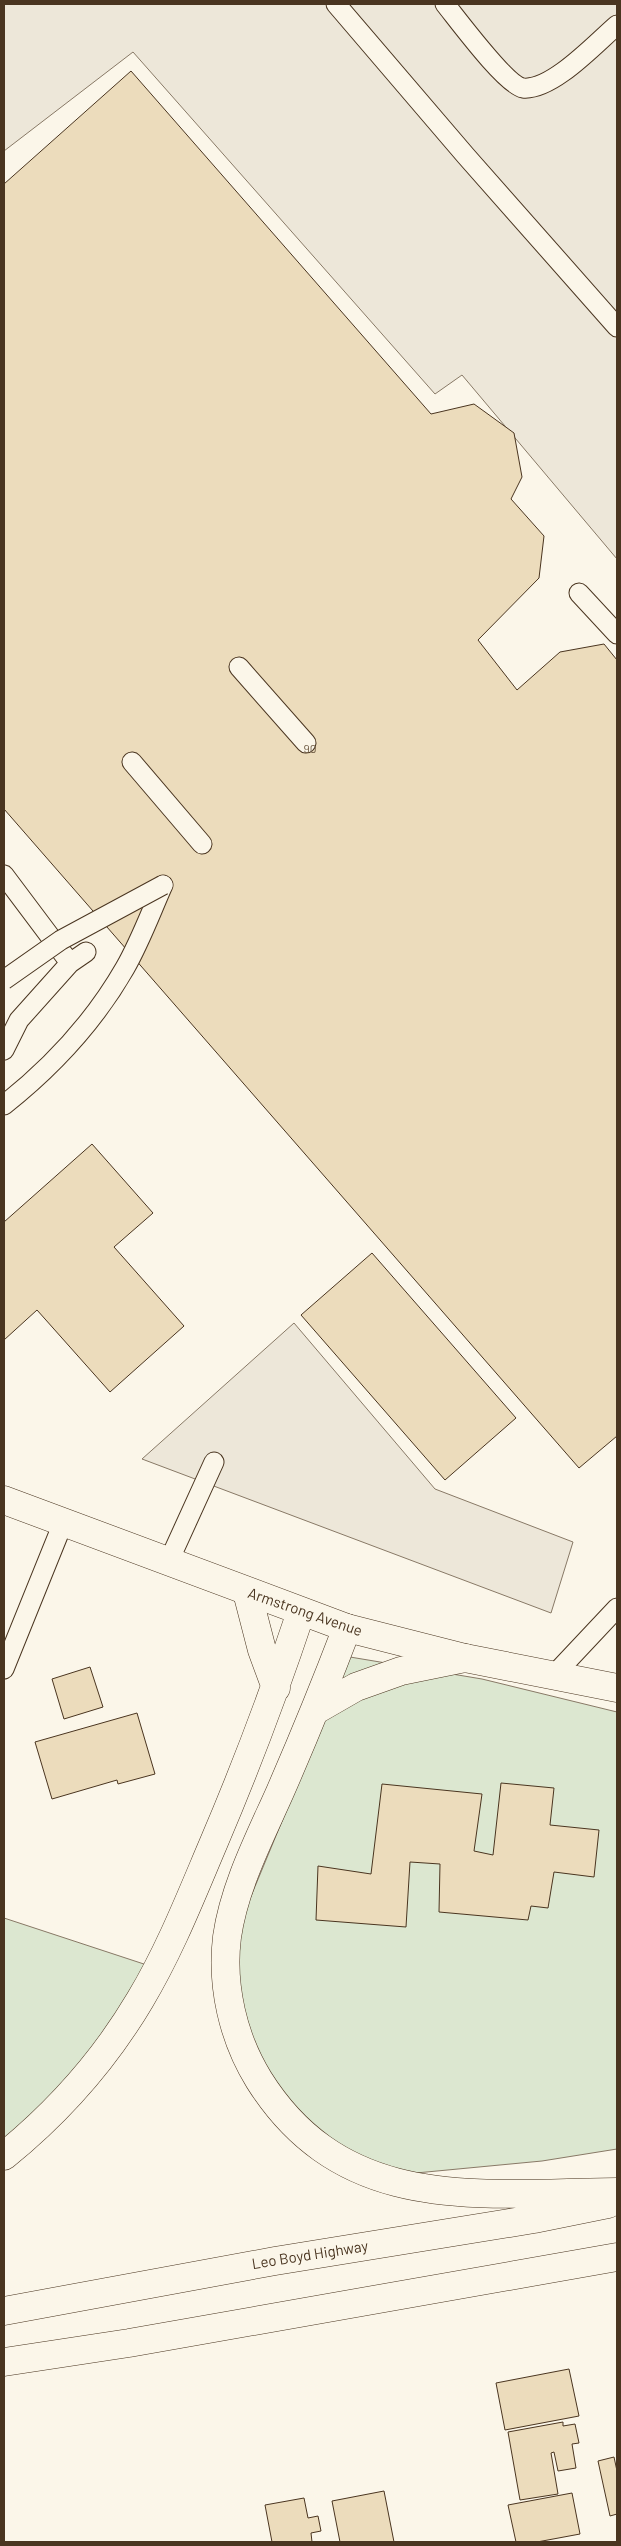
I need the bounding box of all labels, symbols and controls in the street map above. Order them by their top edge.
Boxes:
house number: 90 [303,741,317,755]
street label: Armstrong Avenue [246,1583,365,1639]
street label: Leo Boyd Highway [250,2236,369,2272]

